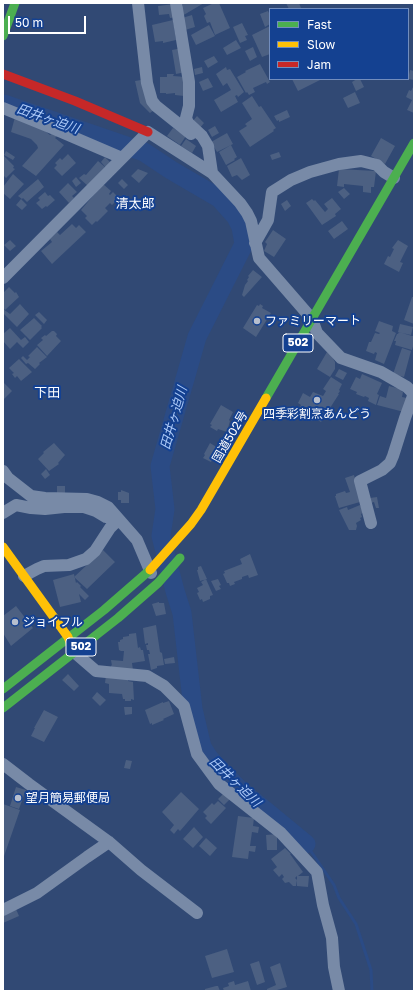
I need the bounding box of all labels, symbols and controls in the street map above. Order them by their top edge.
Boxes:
scale bar [10,8,88,34]
legend [269,8,409,80]
text: 50 m [15,15,43,30]
text: Fast [307,17,332,32]
text: Slow [307,37,335,52]
text: Jam [307,57,331,72]
water label: 田井ヶ迫川 [15,101,81,137]
district label: 清太郎 [116,196,154,212]
place label: ファミリーマート [265,314,361,328]
marker: ファミリーマート [252,316,262,326]
road number: 502 [283,334,313,352]
district label: 下田 [34,385,60,401]
water label: 田井ヶ迫川 [158,385,190,451]
marker: 四季彩割烹あんどう [312,395,322,405]
place label: 四季彩割烹あんどう [263,407,371,421]
street label: 国道502号 [209,409,251,465]
place label: ジョイフル [23,615,83,629]
marker: ジョイフル [10,617,20,627]
road number: 502 [66,638,96,656]
water label: 田井ヶ迫川 [206,754,264,810]
place label: 望月簡易郵便局 [26,791,110,805]
marker: 望月簡易郵便局 [13,793,23,803]

